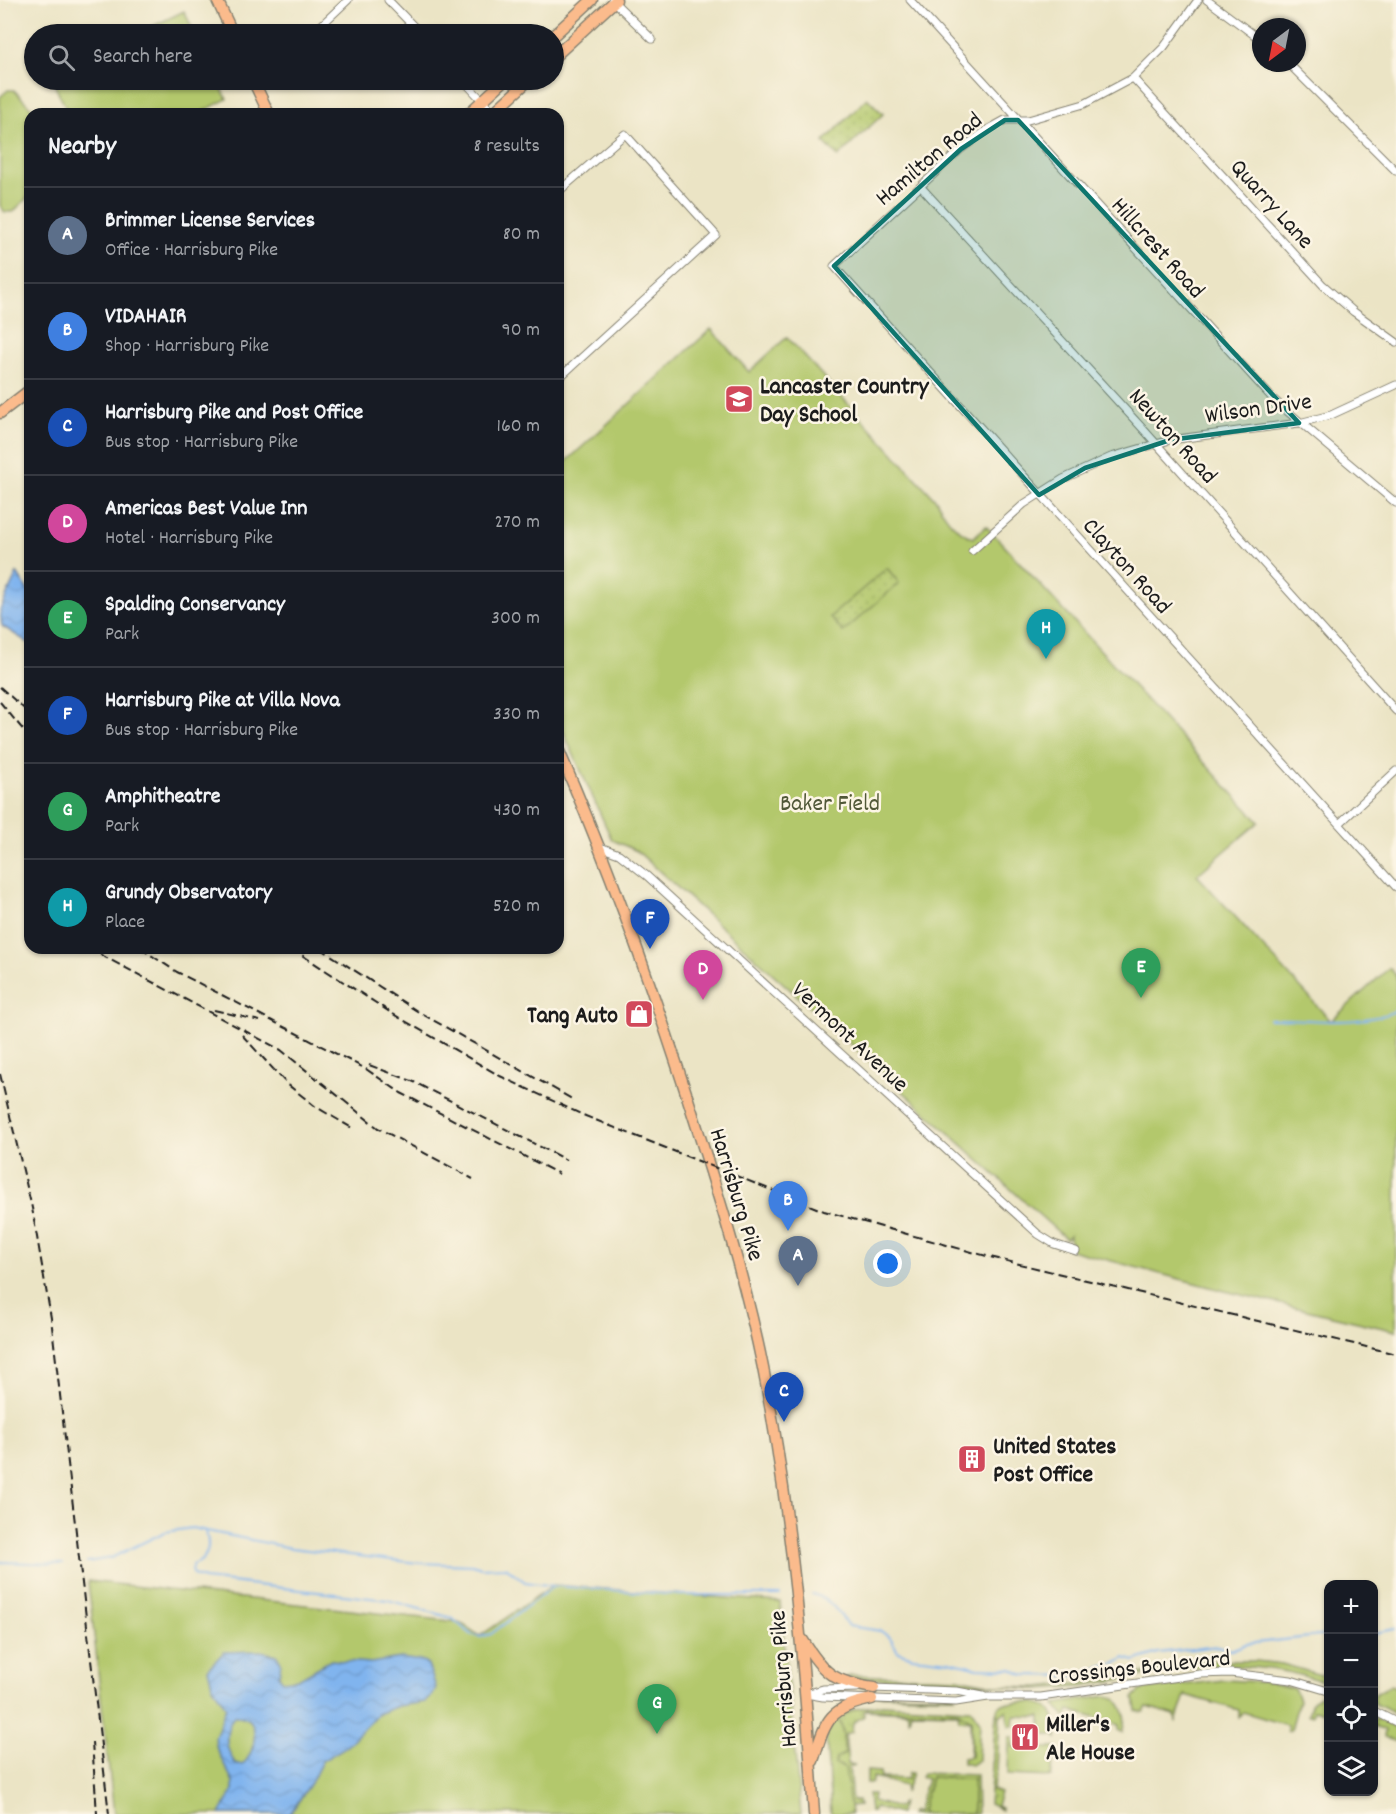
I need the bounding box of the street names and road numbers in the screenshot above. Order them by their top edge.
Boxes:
street label: Hamilton Road [869,105,991,215]
street label: Quarry Lane [1221,152,1321,258]
street label: Hillcrest Road [1102,191,1212,307]
street label: Newton Road [1119,381,1224,493]
street label: Wilson Drive [1203,386,1314,434]
street label: Clayton Road [1073,511,1178,623]
street label: Vermont Avenue [783,975,915,1102]
street label: Harrisburg Pike [699,1124,771,1265]
street label: Harrisburg Pike [762,1609,808,1749]
street label: Crossings Boulevard [1046,1642,1232,1695]

